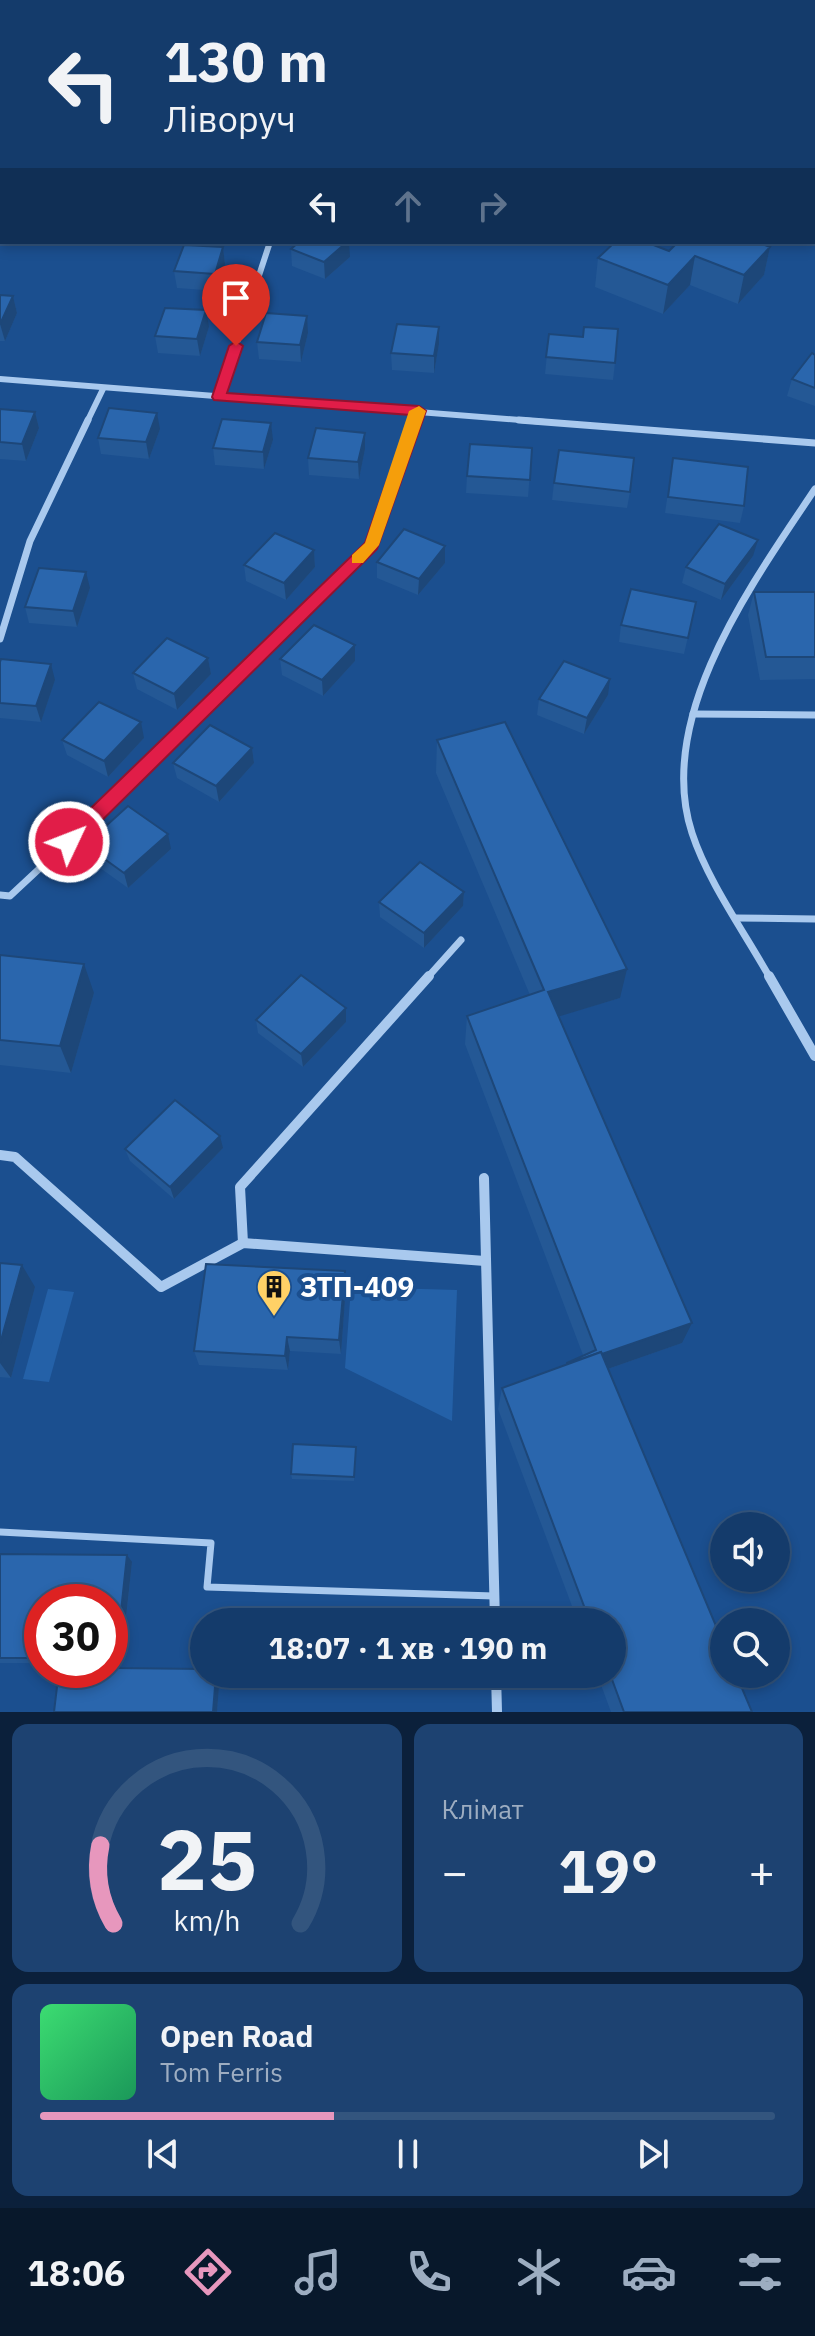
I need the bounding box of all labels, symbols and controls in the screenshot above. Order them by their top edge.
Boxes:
text: 130 m [164,25,328,97]
icon: left [32,32,136,136]
text: Ліворуч [164,95,296,142]
icon: left [302,184,346,228]
icon: ahead [386,184,430,228]
icon: right [470,184,514,228]
pin [202,264,270,346]
icon: arrive [214,276,258,320]
position arrow [27,800,111,884]
building icon: ЗТП-409 [255,1268,293,1318]
place label: ЗТП-409 [300,1268,414,1305]
map controls [710,1512,790,1688]
button: sound [710,1512,790,1592]
speed limit sign: 30 [24,1584,128,1688]
button: search [710,1608,790,1688]
text: 18:07 · 1 хв · 190 m [269,1628,547,1667]
text: Клімат [442,1792,524,1826]
text: 25 [157,1805,257,1913]
text: 19° [558,1831,658,1910]
text: − [442,1843,468,1900]
text: + [749,1843,775,1900]
text: km/h [173,1902,240,1939]
text: Open Road [160,2016,313,2055]
text: Tom Ferris [160,2055,283,2089]
icon: previous [141,2132,185,2176]
icon: pause [386,2132,430,2176]
icon: next [631,2132,675,2176]
icon: directions [180,2244,236,2300]
icon: music [290,2244,346,2300]
icon: phone [401,2244,457,2300]
icon: climate [511,2244,567,2300]
icon: car [621,2244,677,2300]
icon: filters [732,2244,788,2300]
text: 18:06 [27,2249,125,2296]

